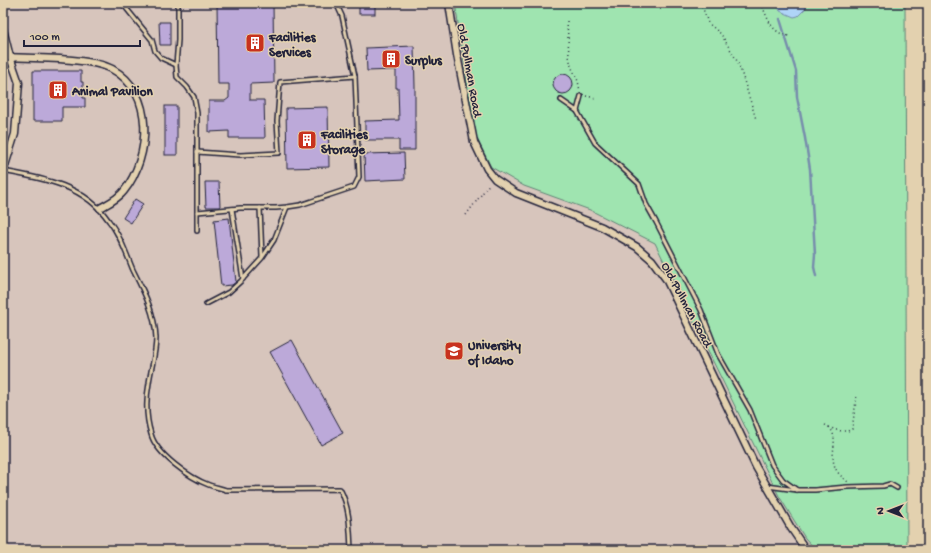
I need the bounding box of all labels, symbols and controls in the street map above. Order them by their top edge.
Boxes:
scale bar [24,22,140,48]
street label: Old Pullman Road [453,23,484,120]
text: 100 m [29,31,60,45]
place label: Facilities Services [268,31,317,61]
building icon: Facilities Services [244,32,266,54]
building icon: Surplus [380,48,402,70]
place label: Surplus [405,54,443,70]
building icon: Animal Pavilion [47,79,69,101]
place label: Animal Pavilion [71,85,153,100]
place label: Facilities Storage [320,128,369,158]
building icon: Facilities Storage [296,129,318,151]
street label: Old Pullman Road [657,260,715,352]
place label: University of Idaho [467,339,521,369]
school or university icon: University of Idaho [443,340,465,362]
north arrow [869,491,909,531]
text: N [875,507,887,515]

